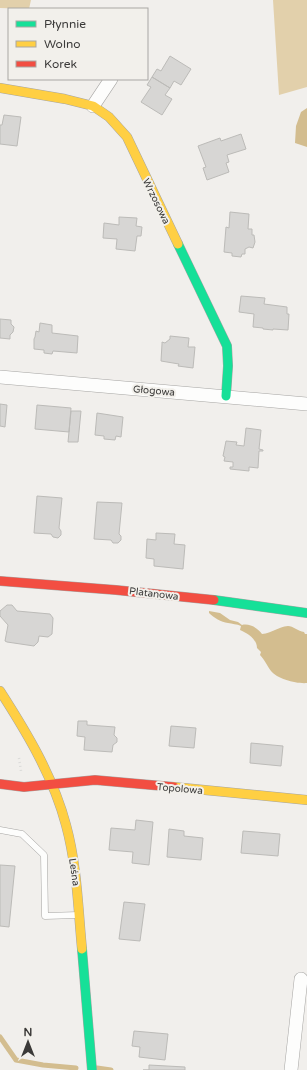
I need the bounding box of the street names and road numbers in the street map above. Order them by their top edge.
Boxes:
street label: Wrzosowa [140,177,172,226]
street label: Głogowa [132,383,175,399]
street label: Platanowa [128,585,179,603]
street label: Topolowa [157,781,203,797]
street label: Leśna [66,857,82,887]

